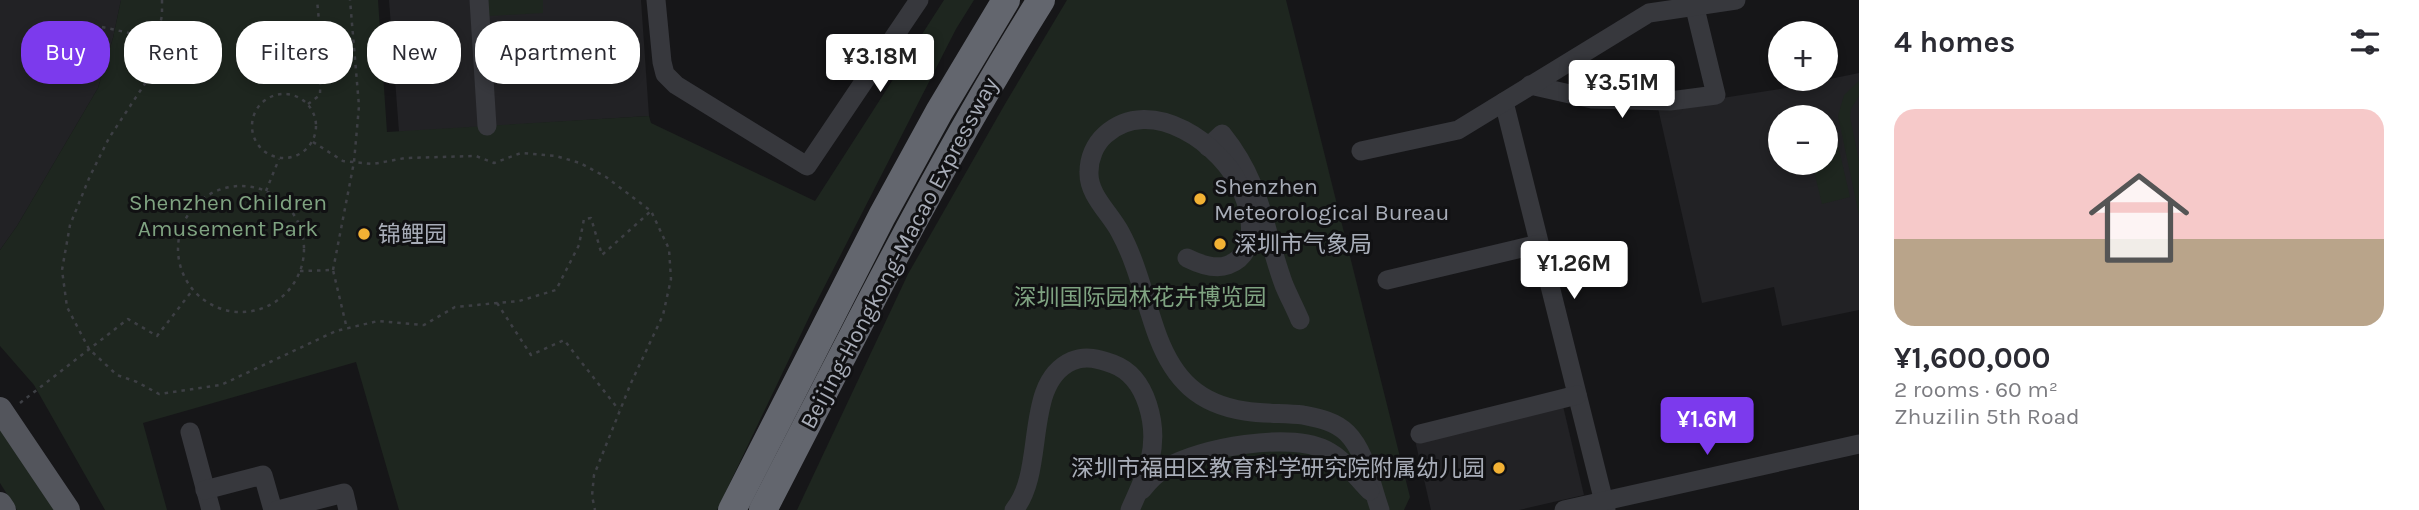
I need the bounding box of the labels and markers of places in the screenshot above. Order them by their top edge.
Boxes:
pin: ¥3.18M [823,34,937,94]
pin: ¥3.51M [1565,60,1679,120]
place label: Shenzhen Meteorological Bureau [1214,173,1449,226]
marker: Shenzhen Meteorological Bureau [1192,191,1208,207]
place label: 锦鲤园 [378,221,447,248]
marker: 锦鲤园 [356,226,372,242]
place label: 深圳市气象局 [1234,231,1372,258]
marker: 深圳市气象局 [1212,236,1228,252]
pin: ¥1.26M [1517,242,1631,301]
pin: ¥1.6M [1658,398,1756,457]
place label: 深圳市福田区教育科学研究院附属幼儿园 [1071,455,1485,482]
marker: 深圳市福田区教育科学研究院附属幼儿园 [1491,460,1507,476]

